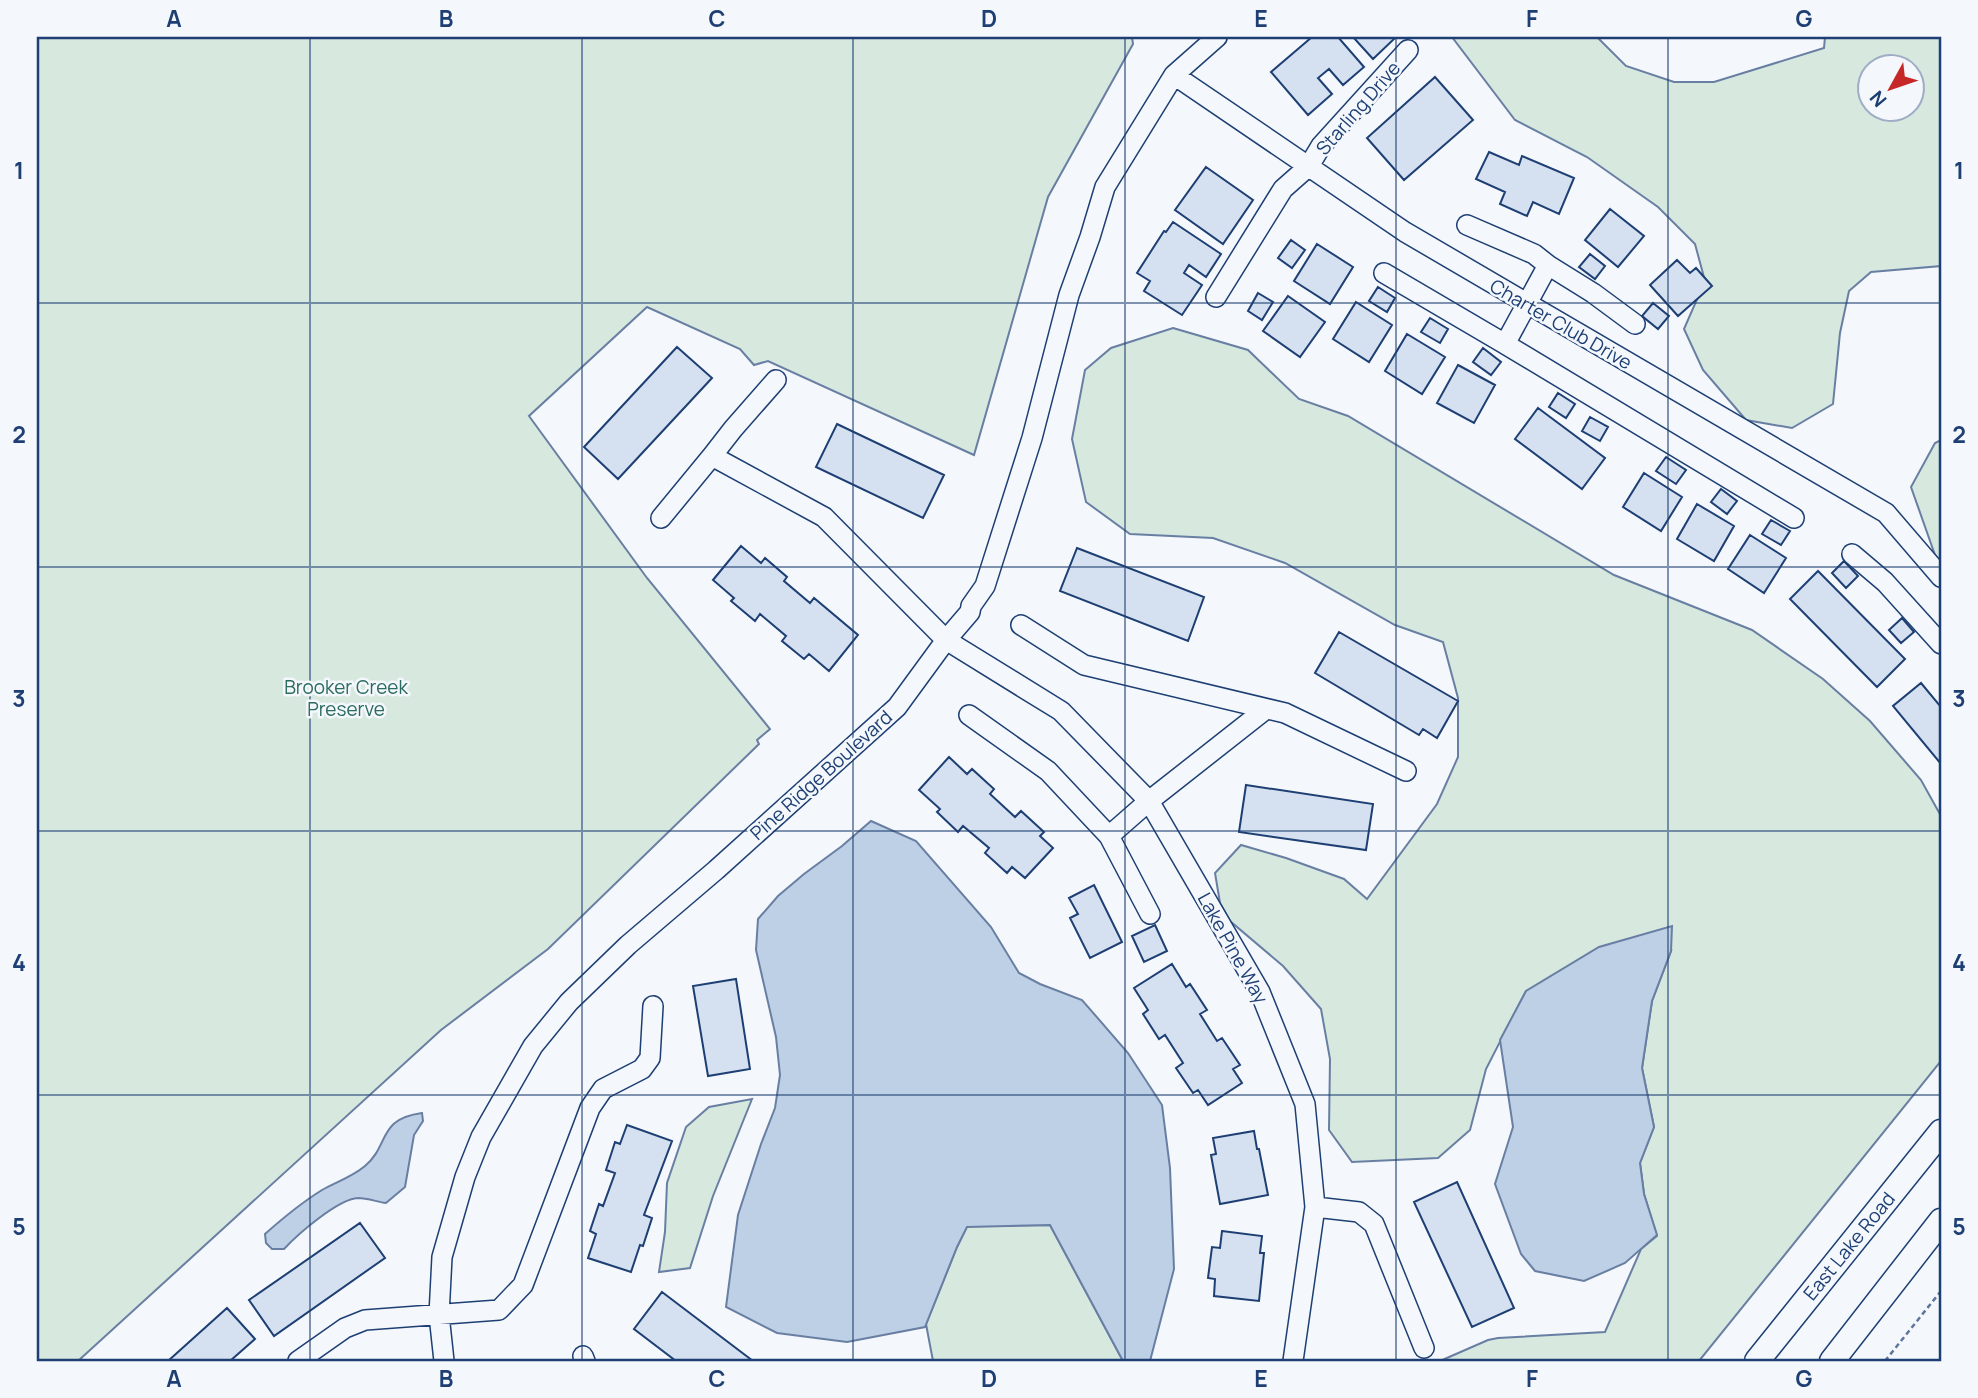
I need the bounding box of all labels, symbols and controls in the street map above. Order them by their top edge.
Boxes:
text: A [166,2,182,34]
text: B [439,2,453,34]
text: C [709,2,726,34]
text: D [981,2,997,34]
text: E [1254,2,1268,34]
text: F [1526,2,1538,34]
text: G [1796,2,1813,34]
north arrow [1856,52,1926,122]
street label: Starling Drive [1310,56,1406,160]
text: N [1864,85,1892,113]
text: 1 [14,154,24,186]
text: 1 [1954,154,1964,186]
street label: Charter Club Drive [1485,273,1637,375]
text: 2 [12,418,26,450]
text: 2 [1952,418,1966,450]
park label: Brooker Creek Preserve [284,674,408,722]
text: 3 [12,682,26,714]
text: 3 [1952,682,1966,714]
street label: Pine Ridge Boulevard [744,704,898,846]
street label: Lake Pine Way [1192,888,1274,1008]
text: 4 [12,946,26,978]
text: 4 [1952,946,1966,978]
street label: East Lake Road [1797,1186,1901,1306]
text: 5 [12,1210,26,1242]
text: 5 [1952,1210,1966,1242]
text: A [166,1362,182,1394]
text: B [439,1362,453,1394]
text: C [709,1362,726,1394]
text: D [981,1362,997,1394]
text: E [1254,1362,1268,1394]
text: F [1526,1362,1538,1394]
text: G [1796,1362,1813,1394]

